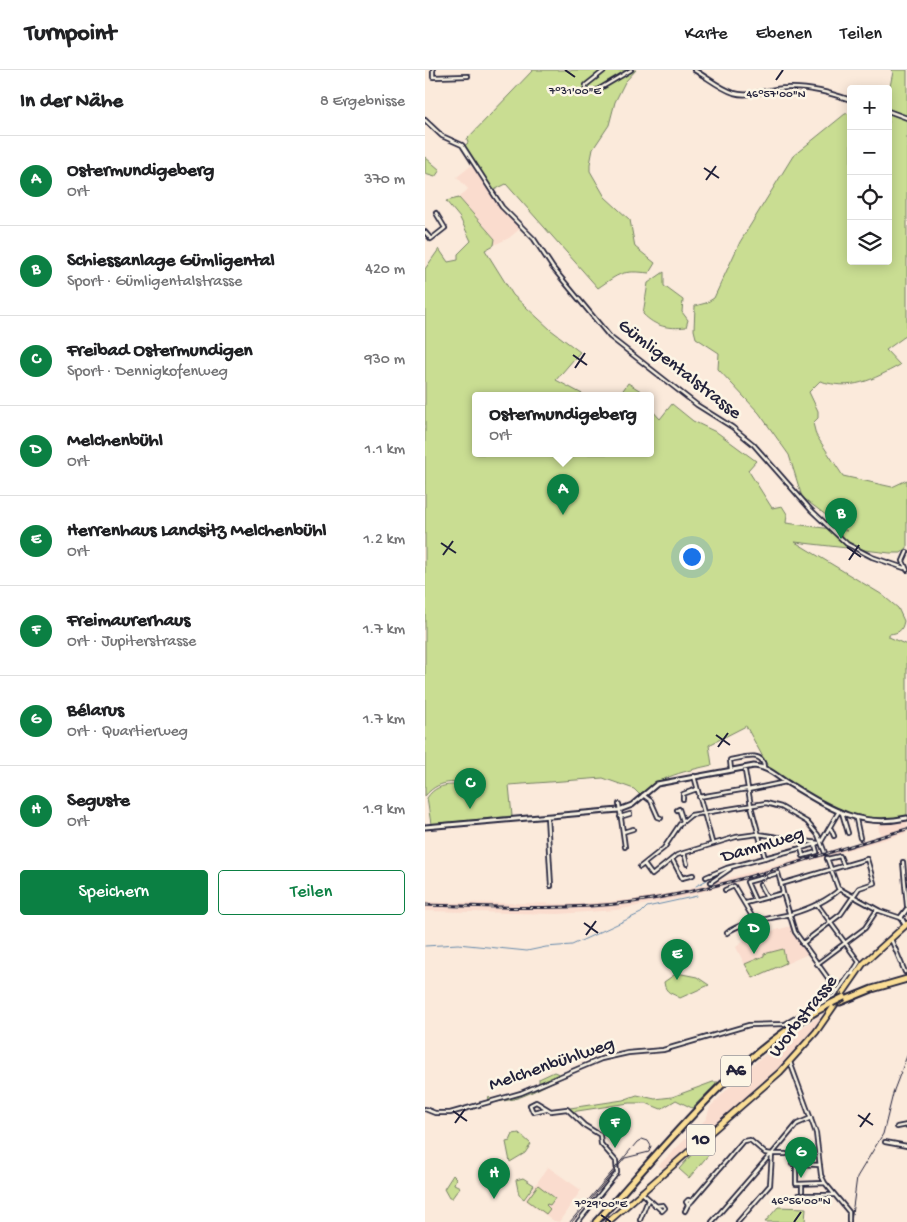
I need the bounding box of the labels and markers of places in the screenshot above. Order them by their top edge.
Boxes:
pin: A [547,474,579,515]
pin: B [825,498,857,539]
pin: C [454,768,486,809]
pin: D [738,913,770,954]
pin: E [661,939,693,980]
pin: F [599,1107,631,1148]
pin: G [785,1137,817,1178]
pin: H [478,1158,510,1199]

